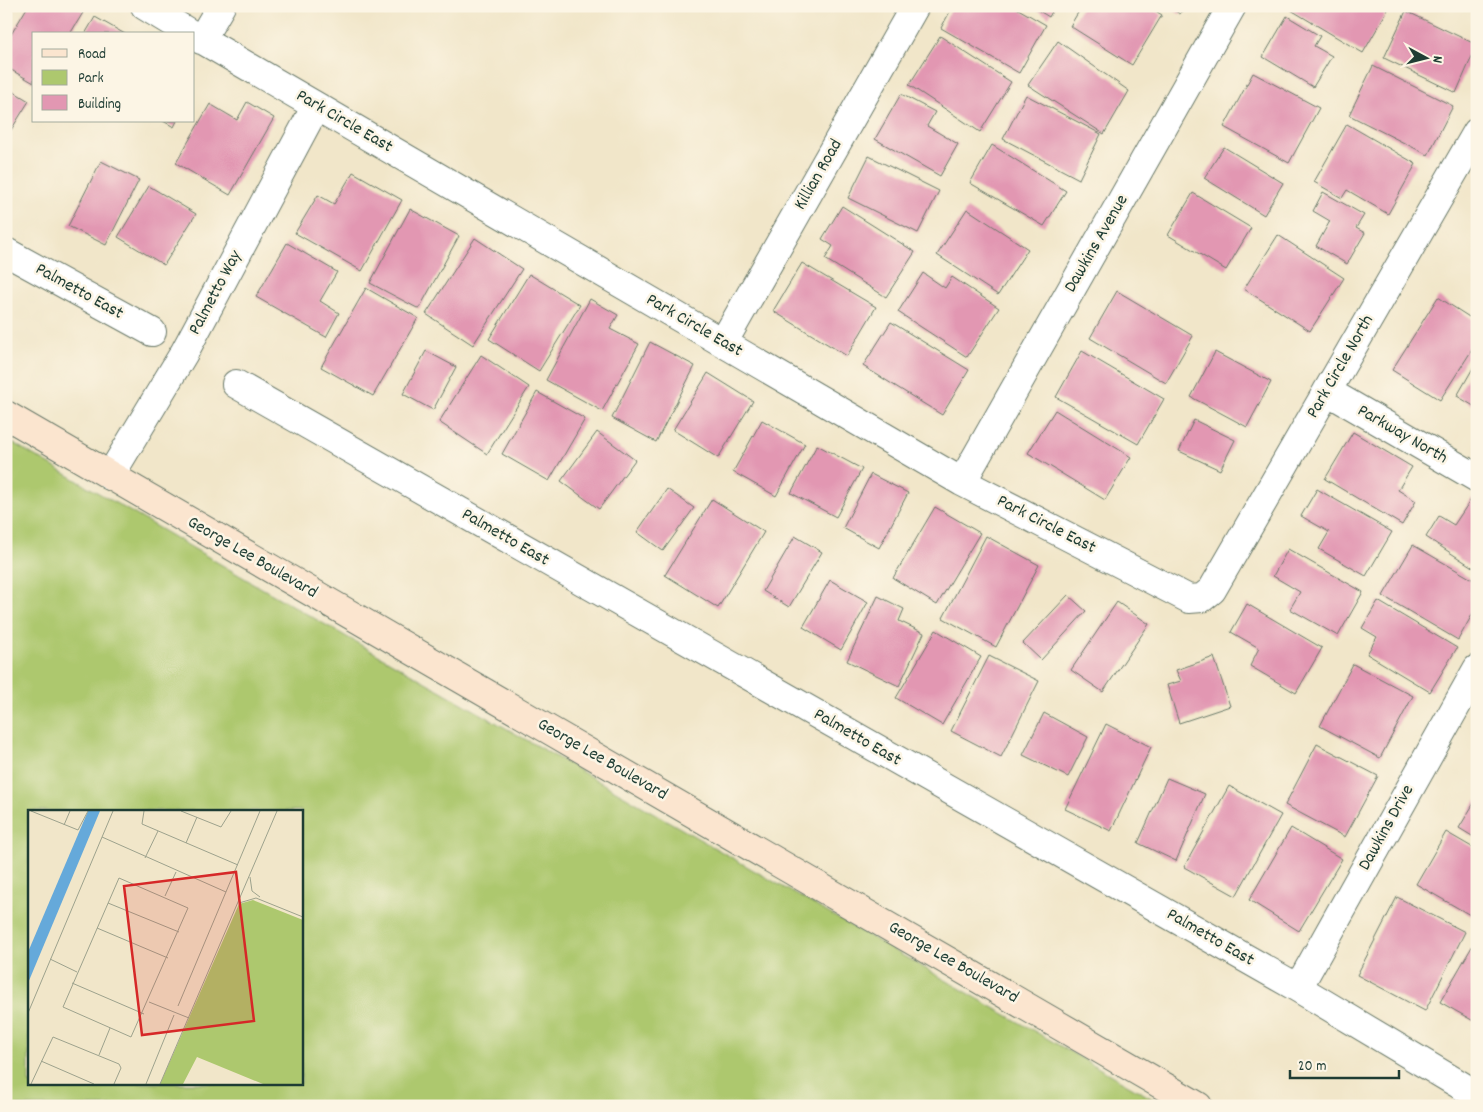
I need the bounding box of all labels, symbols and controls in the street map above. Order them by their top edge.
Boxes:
legend [32,32,195,122]
north arrow [1400,32,1450,82]
text: Road [78,44,106,66]
text: N [1427,55,1447,64]
text: Park [78,68,104,90]
street label: Park Circle East [291,84,397,160]
text: Building [78,94,121,116]
street label: Killian Road [789,135,849,215]
street label: Dawkins Avenue [1059,190,1135,298]
street label: Palmetto Way [183,246,249,340]
street label: Palmetto East [30,257,128,327]
street label: Park Circle East [641,288,747,364]
street label: Park Circle North [1301,311,1381,423]
street label: Parkway North [1352,399,1452,471]
street label: Park Circle East [992,489,1100,561]
street label: Palmetto East [457,503,554,573]
street label: George Lee Boulevard [182,511,322,605]
street label: Palmetto East [809,703,906,773]
street label: George Lee Boulevard [532,713,672,807]
street label: Dawkins Drive [1353,780,1421,875]
inset map [28,810,302,1084]
street label: Palmetto East [1162,903,1259,973]
street label: George Lee Boulevard [883,916,1023,1010]
scale bar [1290,1047,1399,1079]
text: 20 m [1298,1056,1326,1078]

